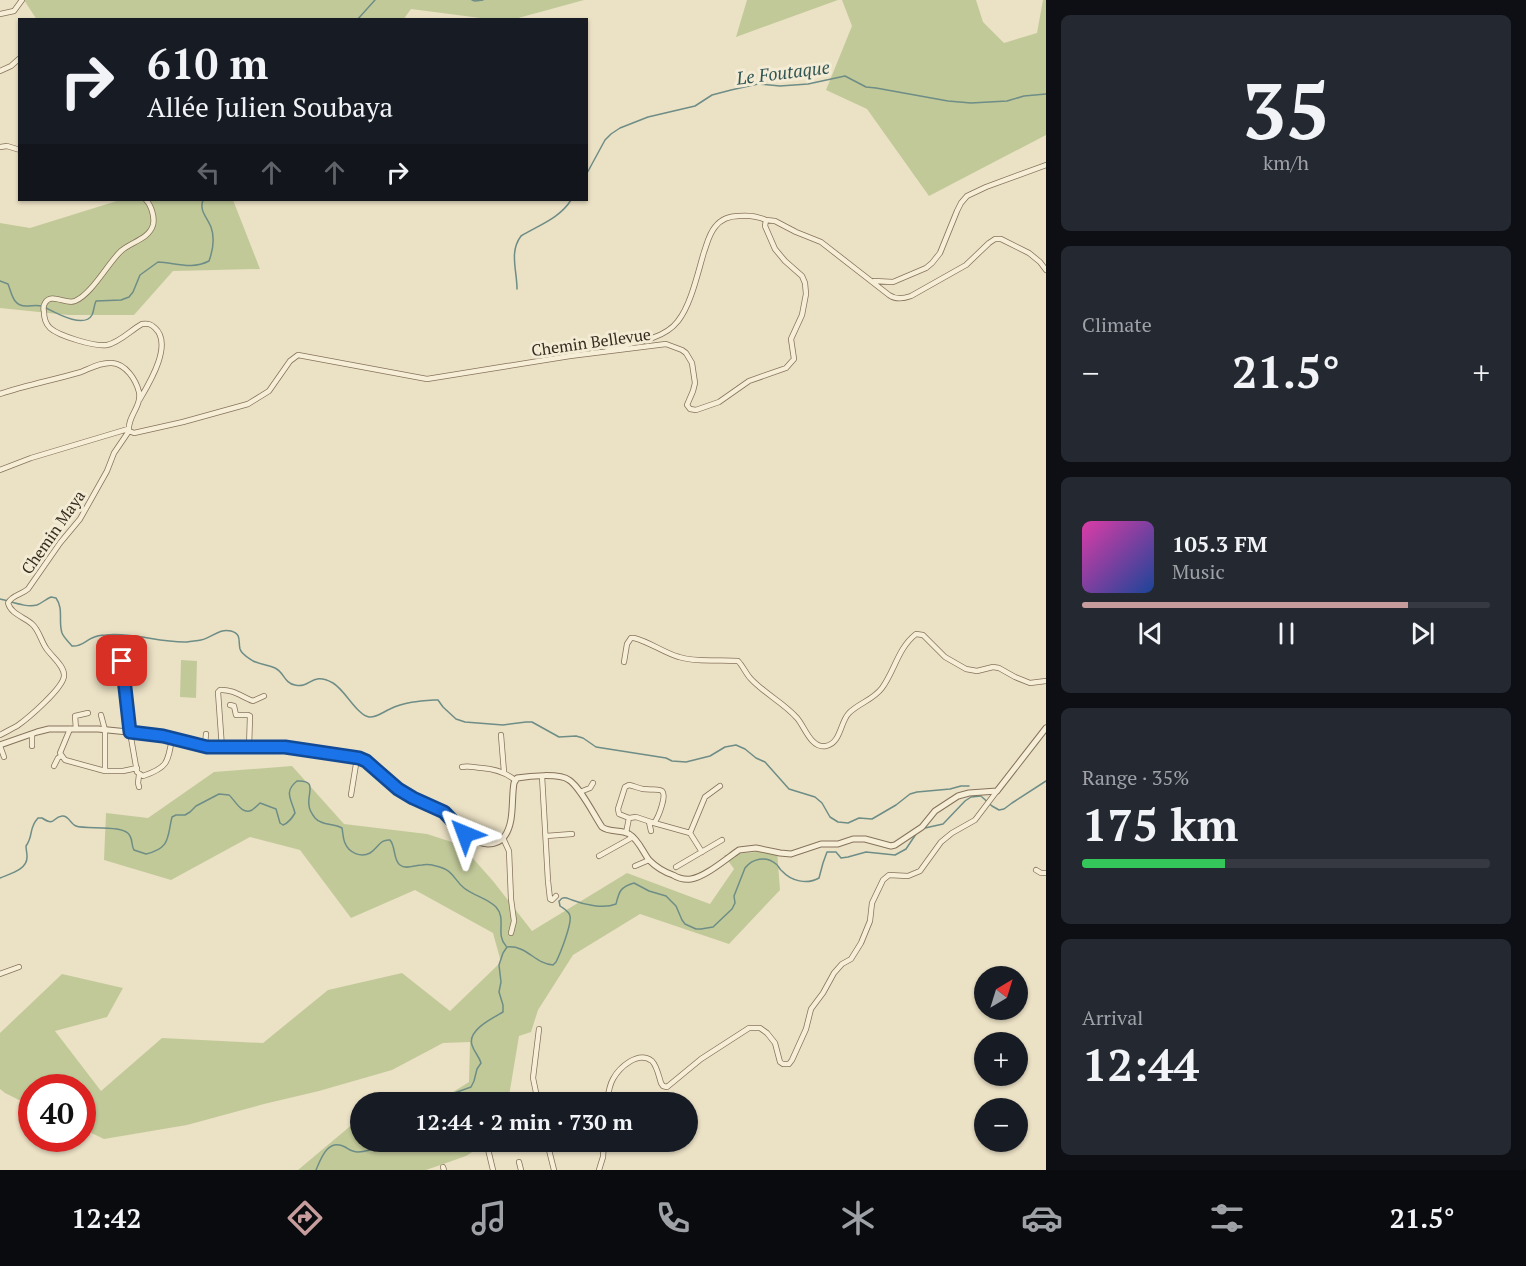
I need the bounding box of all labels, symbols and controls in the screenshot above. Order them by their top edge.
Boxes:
text: 610 m [147,35,268,91]
icon: right [48,42,126,120]
water label: Le Foutaque [734,54,831,90]
text: 35 [1242,58,1330,161]
text: Allée Julien Soubaya [147,89,393,125]
text: km/h [1263,149,1309,176]
icon: left [192,156,225,189]
icon: ahead [255,156,288,189]
icon: ahead [318,156,351,189]
icon: right [381,156,414,189]
text: Climate [1082,311,1152,338]
street label: Chemin Bellevue [530,323,652,361]
text: 21.5° [1232,341,1340,401]
text: − [1082,351,1100,394]
text: + [1472,351,1490,394]
street label: Chemin Maya [16,486,90,578]
text: 105.3 FM [1172,529,1267,558]
text: Music [1172,558,1225,585]
icon: previous [1134,617,1167,650]
icon: pause [1270,617,1303,650]
icon: next [1406,617,1439,650]
pin [96,635,147,686]
icon: arrive [105,644,138,677]
text: Range · 35% [1082,764,1189,791]
text: 175 km [1082,794,1238,854]
position arrow [433,802,497,866]
north arrow [974,966,1028,1020]
map controls [974,966,1028,1152]
text: Arrival [1082,1004,1143,1031]
button: + [974,1032,1028,1086]
text: 12:44 [1082,1034,1199,1094]
speed limit sign: 40 [18,1074,96,1152]
button: − [974,1098,1028,1152]
text: 12:44 · 2 min · 730 m [415,1107,633,1136]
icon: directions [284,1197,326,1239]
icon: music [468,1197,510,1239]
icon: phone [652,1197,694,1239]
icon: climate [837,1197,879,1239]
icon: car [1021,1197,1063,1239]
icon: filters [1206,1197,1248,1239]
text: 12:42 [71,1200,141,1236]
text: 21.5° [1390,1200,1455,1236]

